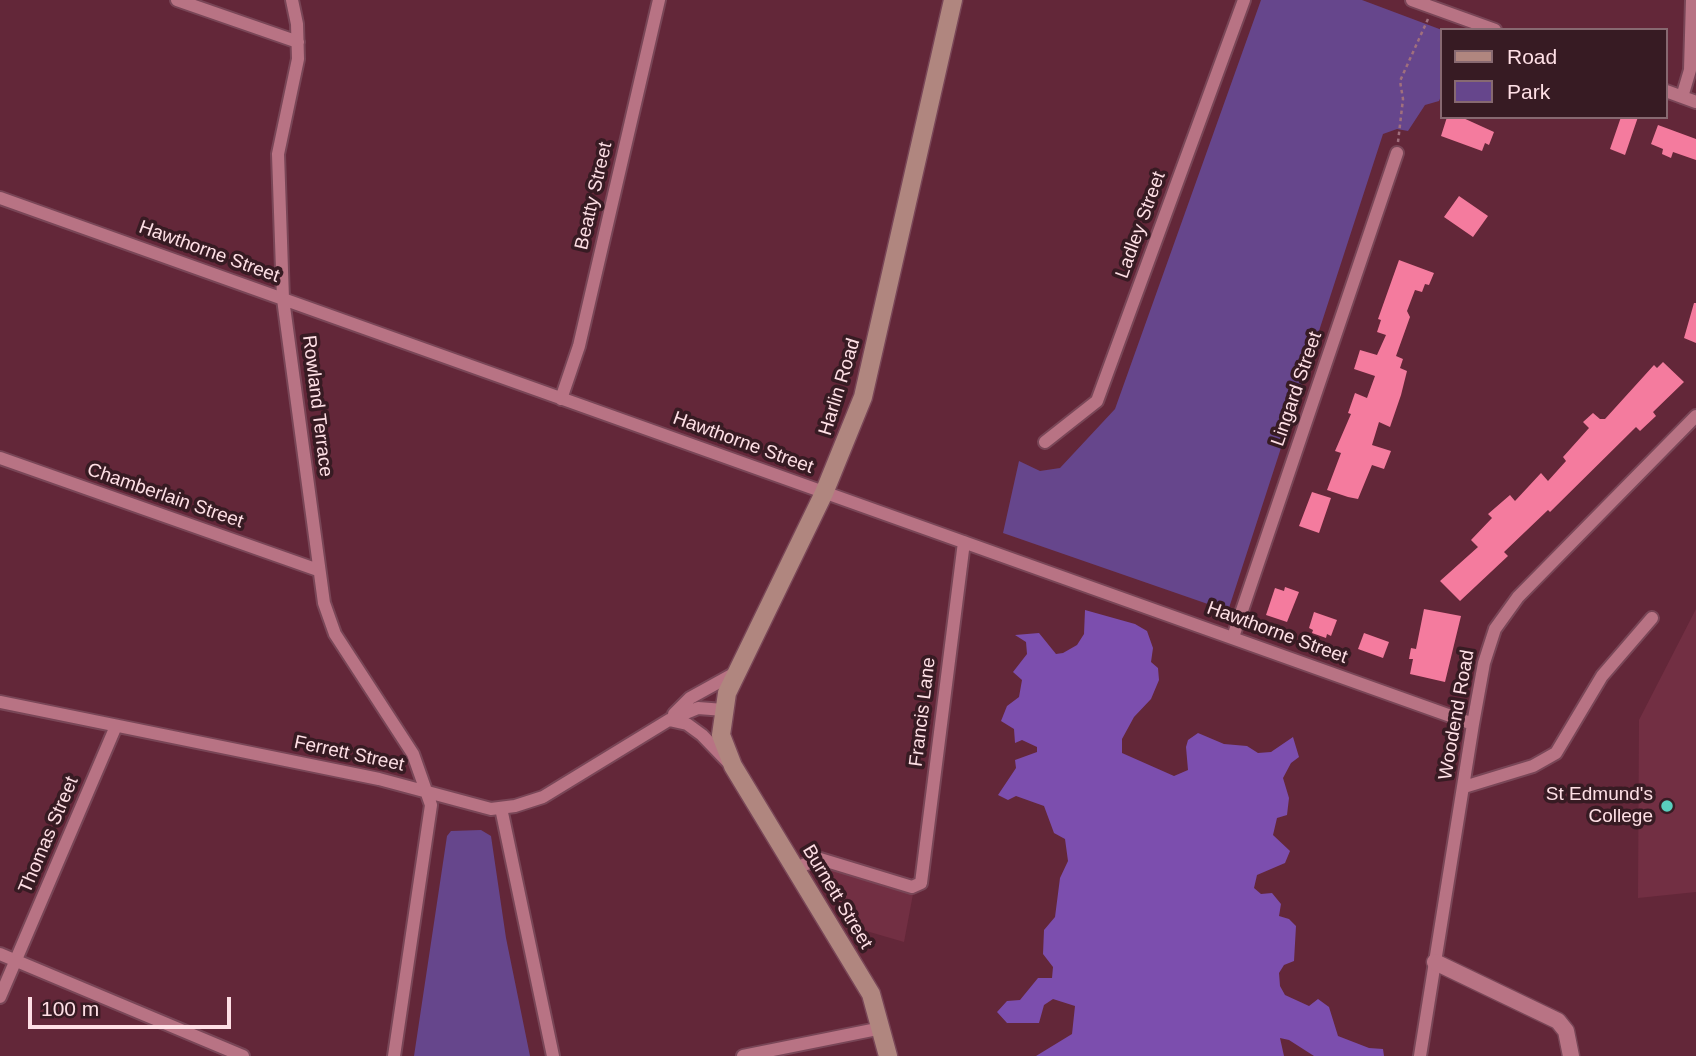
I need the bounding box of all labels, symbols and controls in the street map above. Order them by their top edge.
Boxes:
legend [1440,28,1668,119]
text: Road [1507,45,1557,68]
text: Park [1507,80,1550,103]
street label: Beatty Street [571,140,617,252]
street label: Ladley Street [1111,168,1171,282]
street label: Hawthorne Street [136,216,282,288]
street label: Lingard Street [1267,329,1327,449]
street label: Rowland Terrace [297,334,337,478]
street label: Harlin Road [814,336,866,438]
street label: Hawthorne Street [670,407,816,479]
street label: Chamberlain Street [84,459,246,533]
street label: Hawthorne Street [1204,597,1350,669]
street label: Woodend Road [1434,648,1480,782]
street label: Francis Lane [905,656,941,768]
street label: Ferrett Street [292,731,406,777]
street label: Thomas Street [14,773,84,897]
place label: St Edmund's College [1546,784,1653,828]
marker: St Edmund's College [1659,798,1675,814]
street label: Burnett Street [797,841,877,953]
scale bar [32,982,234,1026]
text: 100 m [41,997,99,1020]

